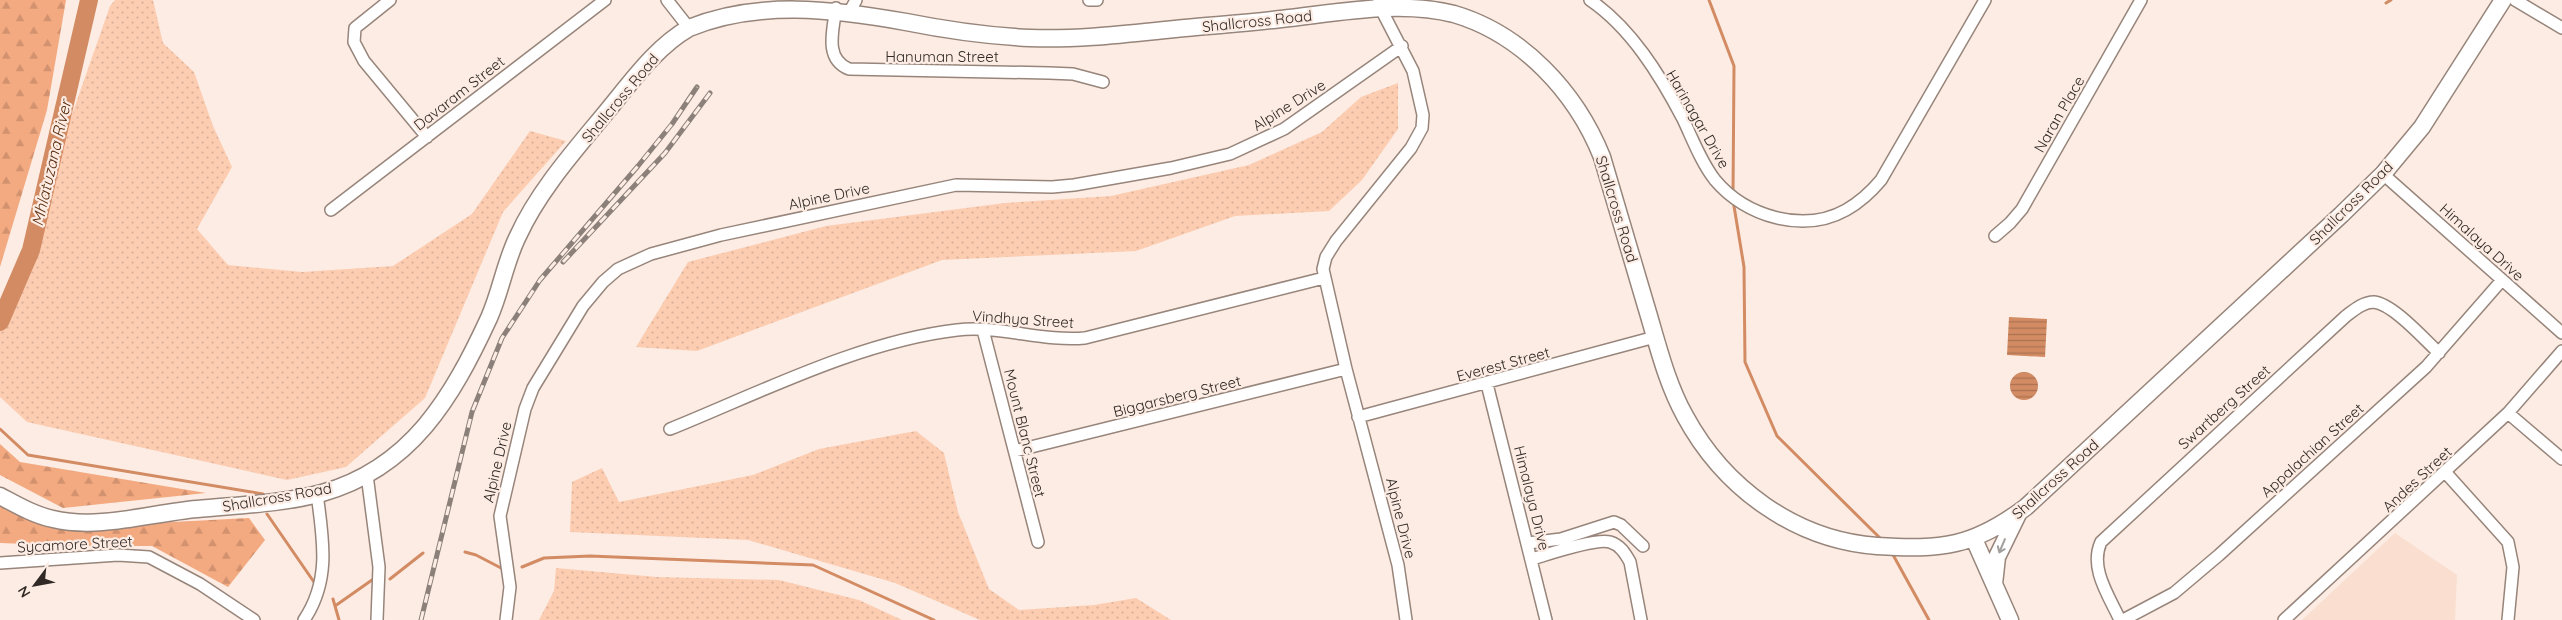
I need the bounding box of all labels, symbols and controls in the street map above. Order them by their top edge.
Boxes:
street label: Shallcross Road [1201,6,1313,36]
street label: Hanuman Street [885,47,999,66]
street label: Shallcross Road [577,50,663,146]
street label: Davaram Street [410,52,508,134]
street label: Harinagar Drive [1662,66,1734,172]
street label: Naran Place [2029,72,2089,156]
street label: Alpine Drive [1249,75,1329,135]
water label: Mhlatuzana River [27,96,76,228]
street label: Shallcross Road [1592,153,1642,265]
street label: Shallcross Road [2305,157,2397,249]
street label: Alpine Drive [787,178,871,214]
street label: Himalaya Drive [2436,199,2528,285]
street label: Vindhya Street [971,306,1075,332]
street label: Everest Street [1454,342,1552,386]
street label: Swartberg Street [2174,361,2274,453]
street label: Mount Blanc Street [1000,367,1050,499]
street label: Biggarsberg Street [1111,371,1243,421]
street label: Appalachian Street [2257,399,2367,501]
street label: Alpine Drive [478,420,516,504]
street label: Shallcross Road [2008,435,2102,523]
street label: Andes Street [2378,442,2456,516]
street label: Himalaya Drive [1510,444,1554,552]
street label: Alpine Drive [1382,476,1420,560]
street label: Shallcross Road [221,478,333,516]
street label: Sycamore Street [17,531,133,557]
one-way arrow [1997,538,2007,553]
north arrow [10,560,60,610]
text: N [14,583,34,601]

